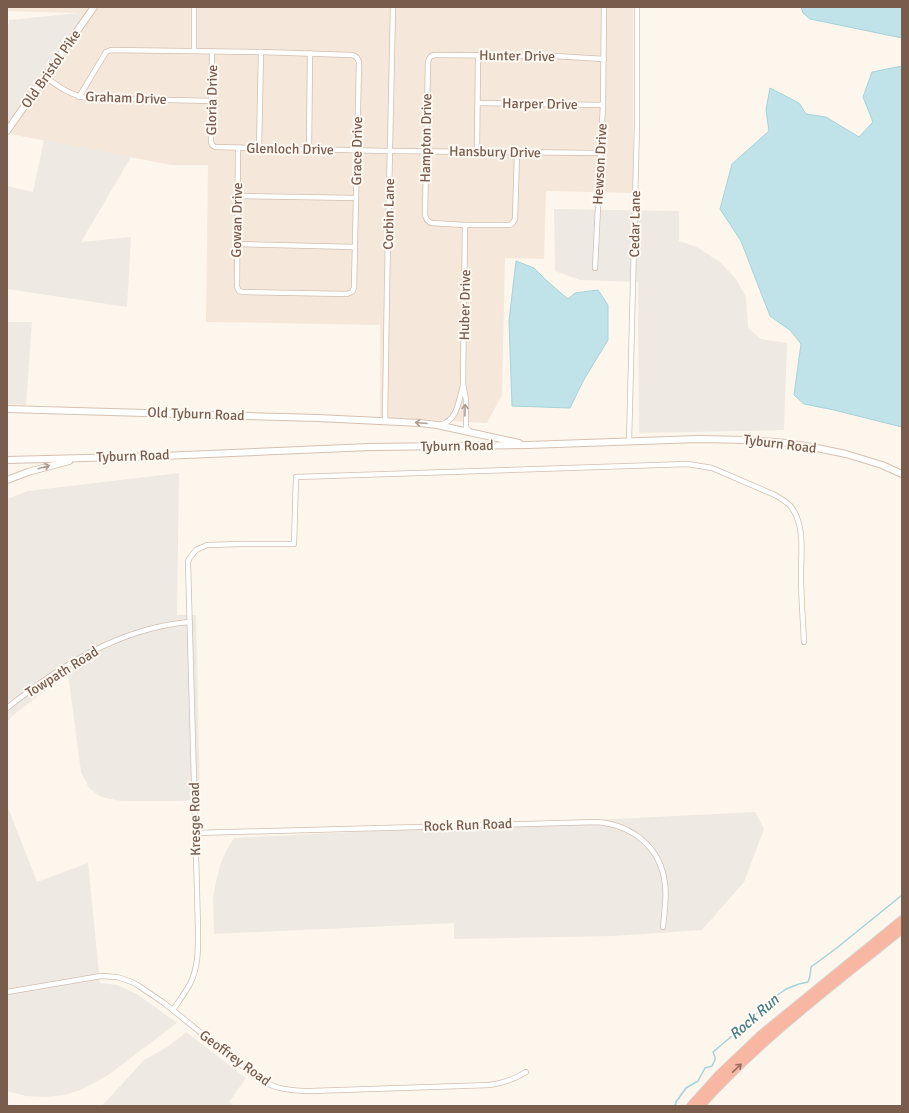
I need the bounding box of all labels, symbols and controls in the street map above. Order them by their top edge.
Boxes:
street label: Old Bristol Pike [18,26,84,112]
street label: Hunter Drive [479,47,555,65]
street label: Gloria Drive [203,64,221,136]
street label: Graham Drive [85,88,167,108]
street label: Hampton Drive [417,93,435,183]
street label: Harper Drive [502,95,578,113]
street label: Grace Drive [348,116,366,186]
street label: Hewson Drive [589,123,611,205]
street label: Glenloch Drive [246,140,334,158]
street label: Hansbury Drive [449,143,541,161]
street label: Corbin Lane [380,178,398,250]
street label: Gowan Drive [228,182,246,258]
street label: Cedar Lane [626,190,644,258]
street label: Huber Drive [456,269,474,341]
street label: Old Tyburn Road [147,404,245,424]
one-way arrow [462,404,469,417]
one-way arrow [415,420,428,427]
street label: Tyburn Road [743,431,817,457]
street label: Tyburn Road [420,437,494,455]
street label: Tyburn Road [96,446,170,466]
one-way arrow [37,463,50,470]
street label: Towpath Road [22,643,102,701]
street label: Kresge Road [186,782,204,856]
street label: Rock Run Road [423,815,513,835]
water label: Rock Run [726,990,783,1043]
street label: Geoffrey Road [196,1027,274,1089]
one-way arrow [732,1063,742,1073]

